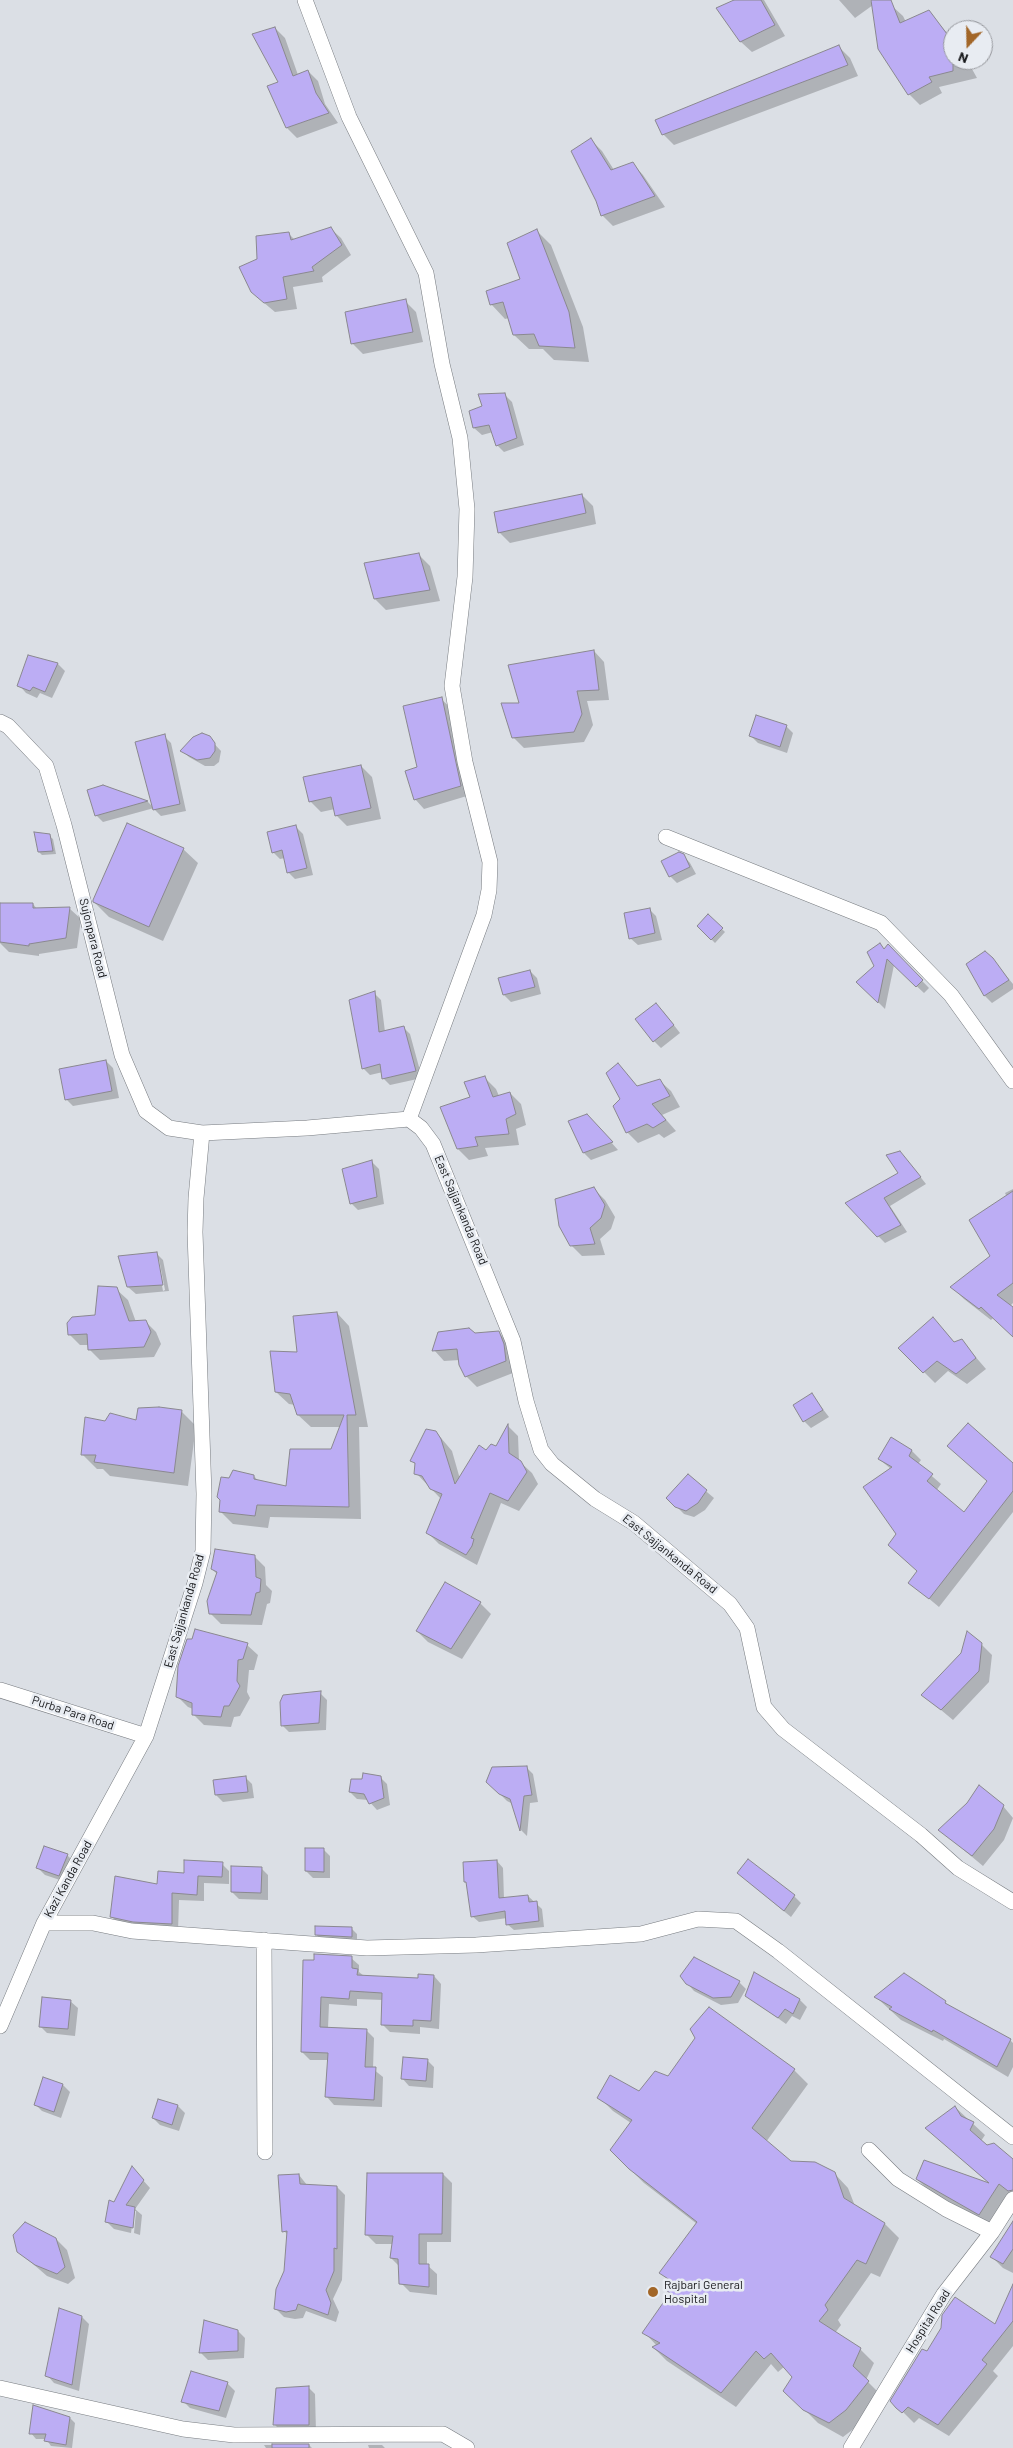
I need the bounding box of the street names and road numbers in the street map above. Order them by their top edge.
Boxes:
street label: Sujonpara Road [76,897,110,979]
street label: East Sajjankanda Road [431,1153,491,1267]
street label: East Sajjankanda Road [620,1511,720,1597]
street label: East Sajjankanda Road [161,1553,207,1669]
street label: Purba Para Road [30,1693,116,1733]
street label: Kazi Kanda Road [41,1838,95,1920]
street label: Hospital Road [903,2287,953,2355]

